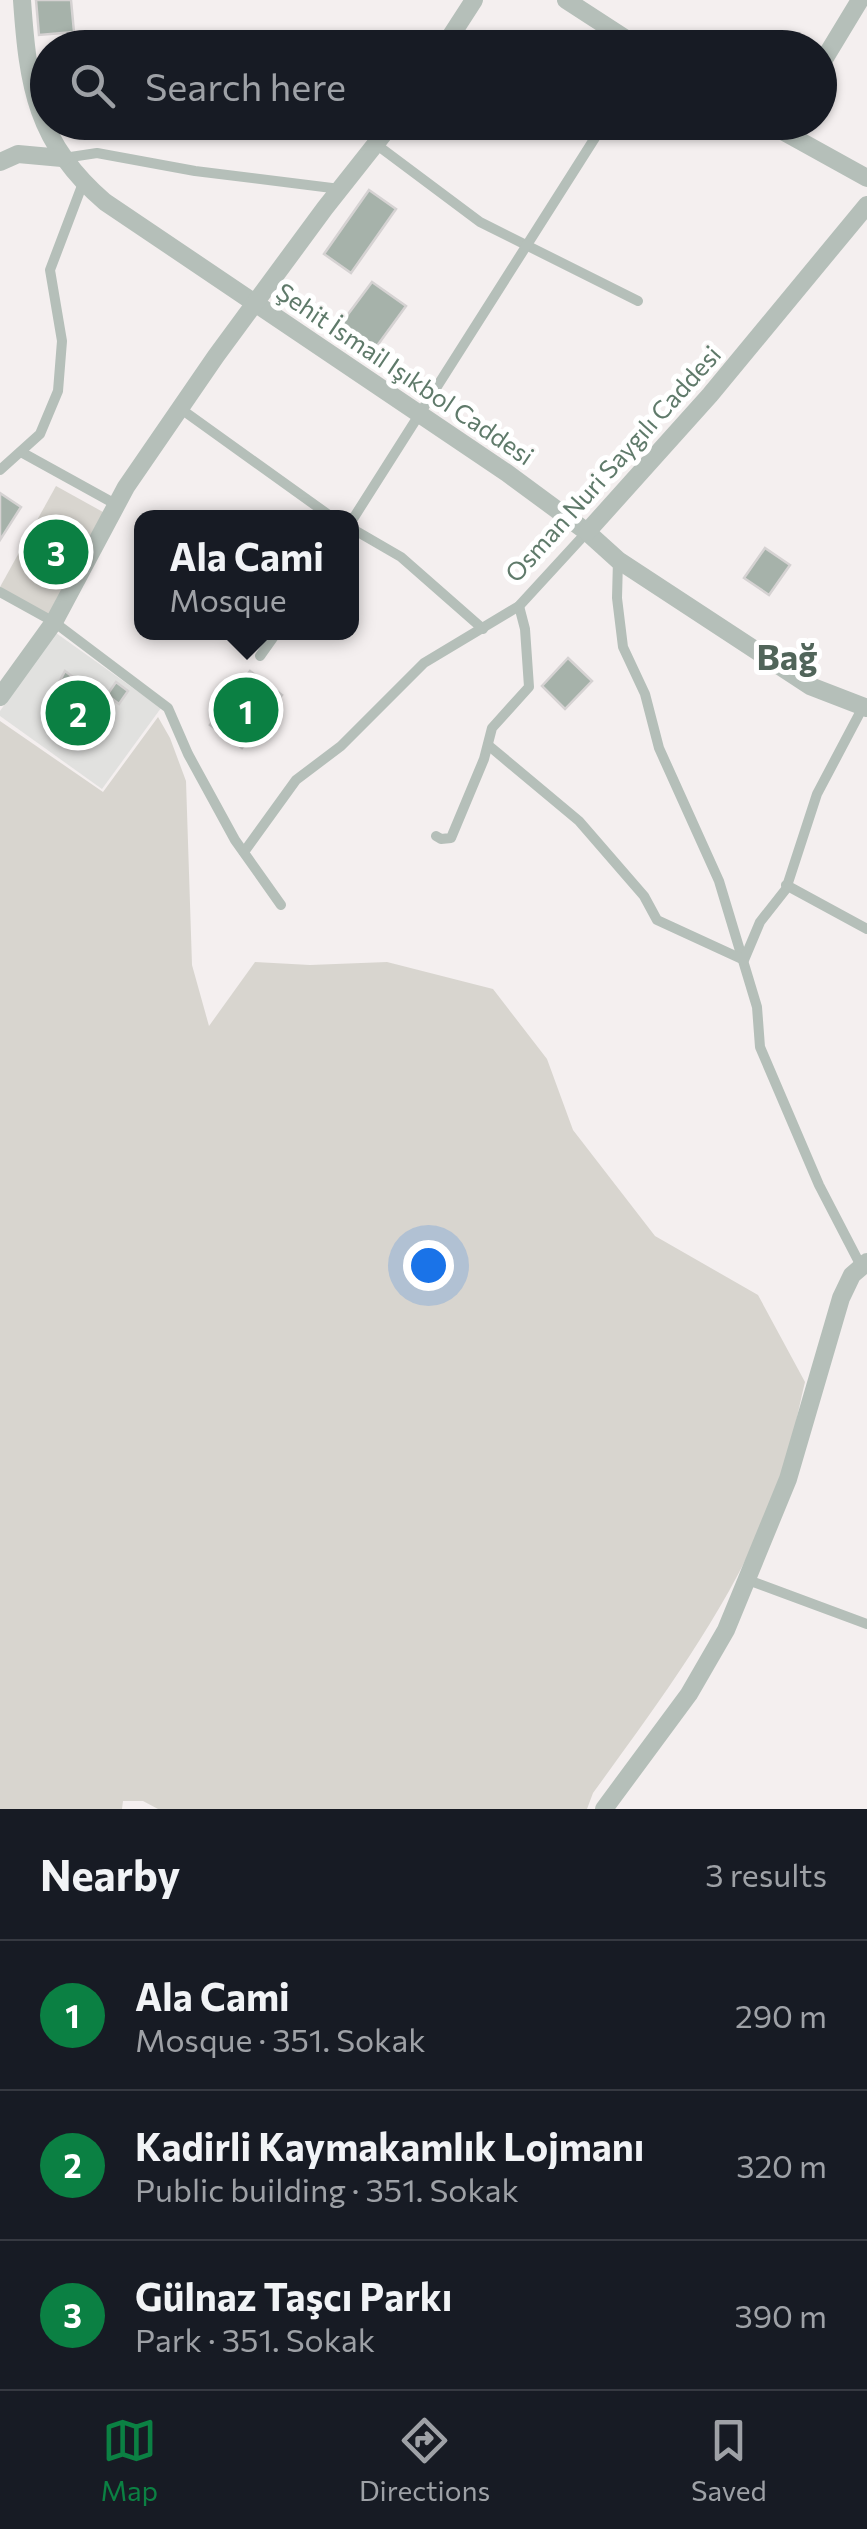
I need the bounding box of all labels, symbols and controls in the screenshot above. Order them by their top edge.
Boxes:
search box [30,30,837,140]
icon: search [65,58,120,113]
text: Search here [145,62,346,109]
street label: Şehit İsmail Işıkbol Caddesi [271,276,540,471]
street label: Osman Nuri Saygılı Caddesi [498,339,726,588]
popup [134,510,359,640]
pin: 3 [23,514,88,590]
text: Ala Cami [169,532,324,579]
text: Mosque [169,579,287,619]
district label: Bağ [757,634,817,677]
pin: 1 [214,672,278,748]
pin: 2 [46,676,110,750]
your location [403,1240,454,1291]
text: Nearby [40,1848,180,1900]
text: 3 results [705,1854,827,1894]
text: Ala Cami [135,1972,290,2019]
text: 1 [65,1995,80,2035]
text: 290 m [735,1995,827,2035]
text: Mosque · 351. Sokak [135,2019,426,2059]
text: Kadirli Kaymakamlık Lojmanı [135,2122,644,2169]
text: 2 [63,2145,82,2185]
text: 320 m [736,2145,827,2185]
text: Public building · 351. Sokak [135,2169,519,2209]
text: Gülnaz Taşcı Parkı [135,2272,452,2319]
text: 3 [63,2295,82,2335]
text: 390 m [734,2295,827,2335]
text: Park · 351. Sokak [135,2319,375,2359]
tab: Map [100,2413,158,2507]
tab: Directions [359,2413,490,2507]
tab: Saved [691,2413,767,2507]

